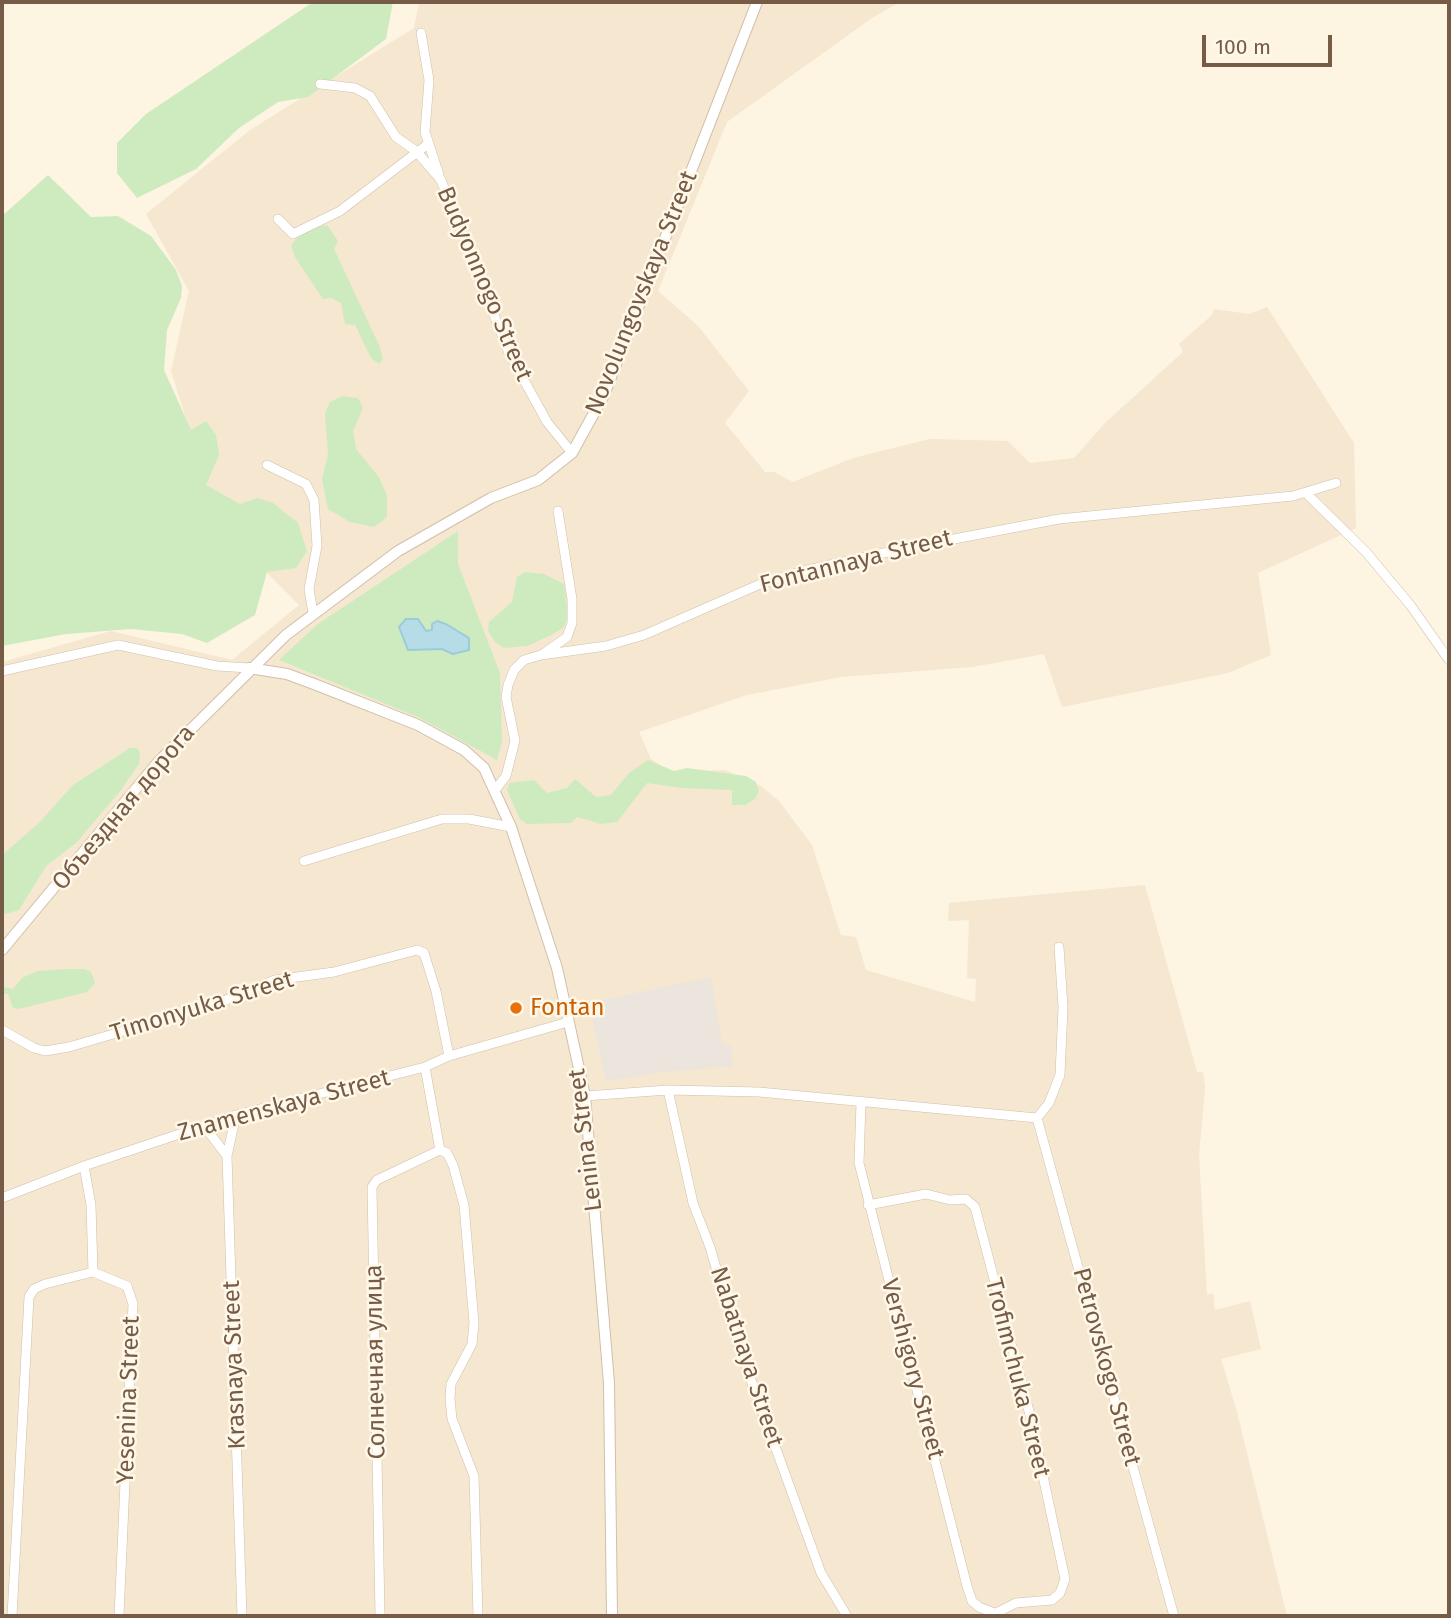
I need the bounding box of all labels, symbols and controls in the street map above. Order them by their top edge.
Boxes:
scale bar [1206,21,1336,65]
text: 100 m [1215,34,1271,60]
street label: Novolungovskaya Street [580,167,704,419]
street label: Budyonnogo Street [430,182,538,386]
street label: Fontannaya Street [757,524,955,600]
street label: Объездная дорога [46,720,202,896]
street label: Timonyuka Street [107,965,297,1049]
place label: Fontan [530,994,605,1022]
marker: Fontan [508,1000,524,1016]
street label: Znamenskaya Street [175,1064,393,1148]
street label: Lenina Street [563,1067,609,1213]
street label: Nabatnaya Street [703,1263,789,1451]
street label: Солнечная улица [360,1264,392,1460]
street label: Petrovskogo Street [1066,1265,1146,1469]
street label: Trofimchuka Street [978,1275,1056,1481]
street label: Vershigory Street [874,1276,950,1462]
street label: Krasnaya Street [218,1280,252,1450]
street label: Yesenina Street [112,1315,146,1485]

